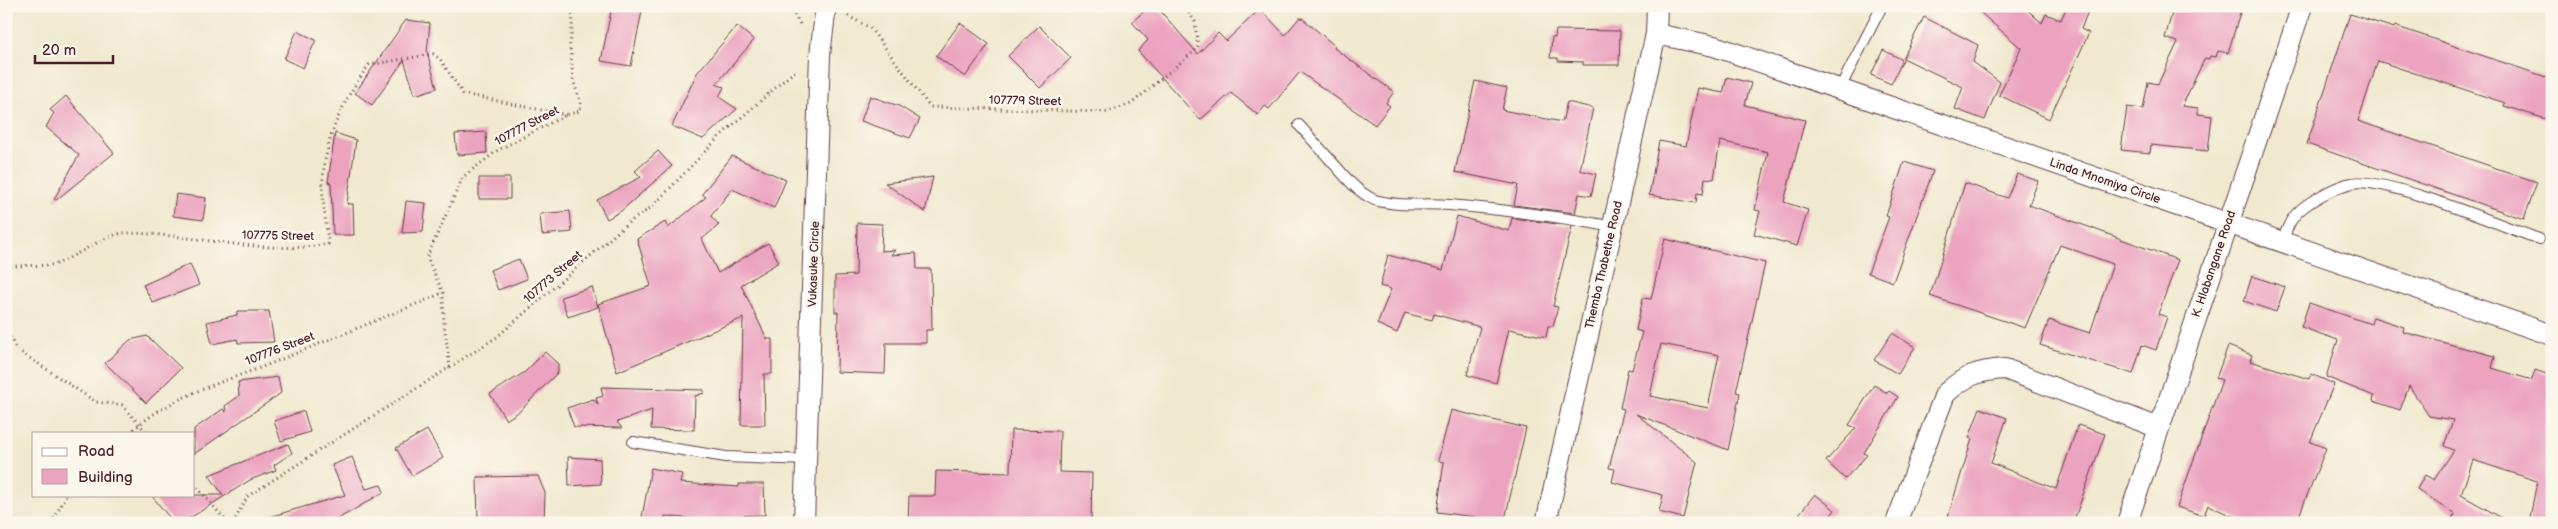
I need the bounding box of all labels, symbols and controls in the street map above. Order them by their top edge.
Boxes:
scale bar [35,32,112,64]
text: 20 m [42,41,76,60]
street label: 107779 Street [989,93,1062,109]
street label: 107777 Street [492,103,562,149]
street label: Linda Mnomiya Circle [2047,155,2163,207]
street label: Themba Thabethe Road [1582,199,1626,331]
street label: K. Hlabangane Road [2189,209,2239,319]
street label: Vukasuke Circle [805,221,823,307]
street label: 107775 Street [242,228,315,244]
street label: 107773 Street [521,247,586,307]
street label: 107776 Street [243,329,317,369]
legend [32,432,195,496]
text: Road [78,442,114,461]
text: Building [78,468,133,487]

